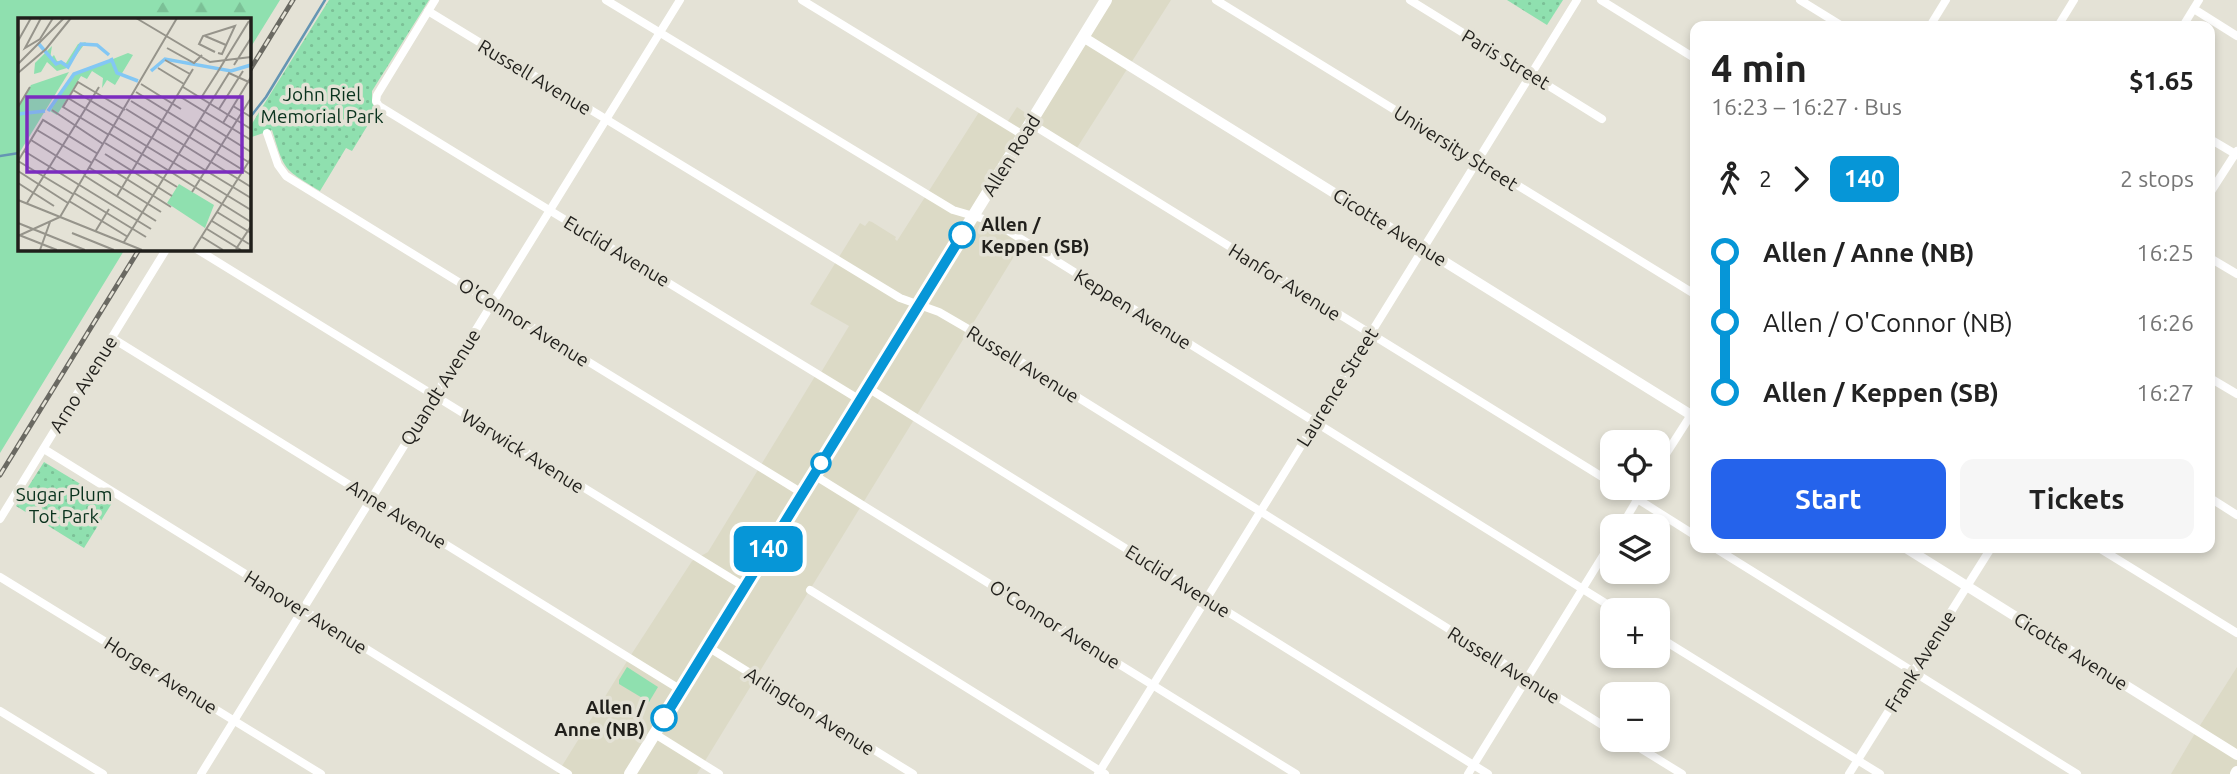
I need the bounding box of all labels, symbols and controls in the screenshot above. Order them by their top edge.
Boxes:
inset map [18,18,250,250]
street label: Paris Street [1458,24,1554,94]
street label: Russell Avenue [474,35,596,119]
text: 4 min [1711,47,1807,89]
text: $1.65 [2129,66,2194,95]
park label: John Riel Memorial Park [260,83,384,127]
text: 16:23 – 16:27 · Bus [1711,94,1902,119]
street label: University Street [1390,101,1523,195]
street label: Allen Road [977,110,1045,200]
icon: walk [1711,160,1749,198]
icon: forward [1782,160,1820,198]
text: 140 [1844,165,1885,192]
text: 2 [1759,166,1772,191]
text: 2 stops [2120,166,2194,191]
street label: Cicotte Avenue [1329,183,1451,271]
street label: Euclid Avenue [560,211,674,291]
place label: Allen / Keppen (SB) [981,213,1090,257]
marker: Allen / Keppen (SB) [949,222,975,248]
text: Allen / Anne (NB) [1763,238,1975,267]
street label: Hanfor Avenue [1225,239,1345,325]
text: 16:25 [2136,240,2194,265]
street label: Keppen Avenue [1070,264,1196,354]
street label: O'Connor Avenue [455,273,593,371]
text: Allen / O'Connor (NB) [1763,308,2013,337]
text: 16:26 [2136,310,2194,335]
street label: Russell Avenue [963,321,1083,407]
street label: Laurence Street [1292,323,1383,450]
street label: Quandt Avenue [395,325,485,449]
street label: Arno Avenue [45,332,121,436]
text: Allen / Keppen (SB) [1763,378,1999,407]
text: 16:27 [2136,380,2194,405]
street label: Warwick Avenue [458,404,588,498]
map controls [1600,430,1670,752]
button: locate [1600,430,1670,500]
unlabelled marker [811,453,831,473]
button: Start [1711,459,1946,539]
button: Tickets [1960,459,2194,539]
street label: Anne Avenue [343,475,451,553]
park label: Sugar Plum Tot Park [16,483,112,527]
button: layers [1600,514,1670,584]
line badge: 140 [728,526,808,572]
text: 140 [748,535,788,562]
street label: Euclid Avenue [1122,540,1234,622]
street label: Hanover Avenue [241,566,371,658]
street label: O'Connor Avenue [986,575,1124,673]
button: + [1600,598,1670,668]
street label: Frank Avenue [1880,606,1960,716]
street label: Cicotte Avenue [2010,607,2132,695]
street label: Russell Avenue [1444,622,1564,708]
street label: Horger Avenue [101,632,221,718]
street label: Arlington Avenue [741,662,879,760]
button: − [1600,682,1670,752]
place label: Allen / Anne (NB) [554,696,646,740]
marker: Allen / Anne (NB) [651,705,677,731]

